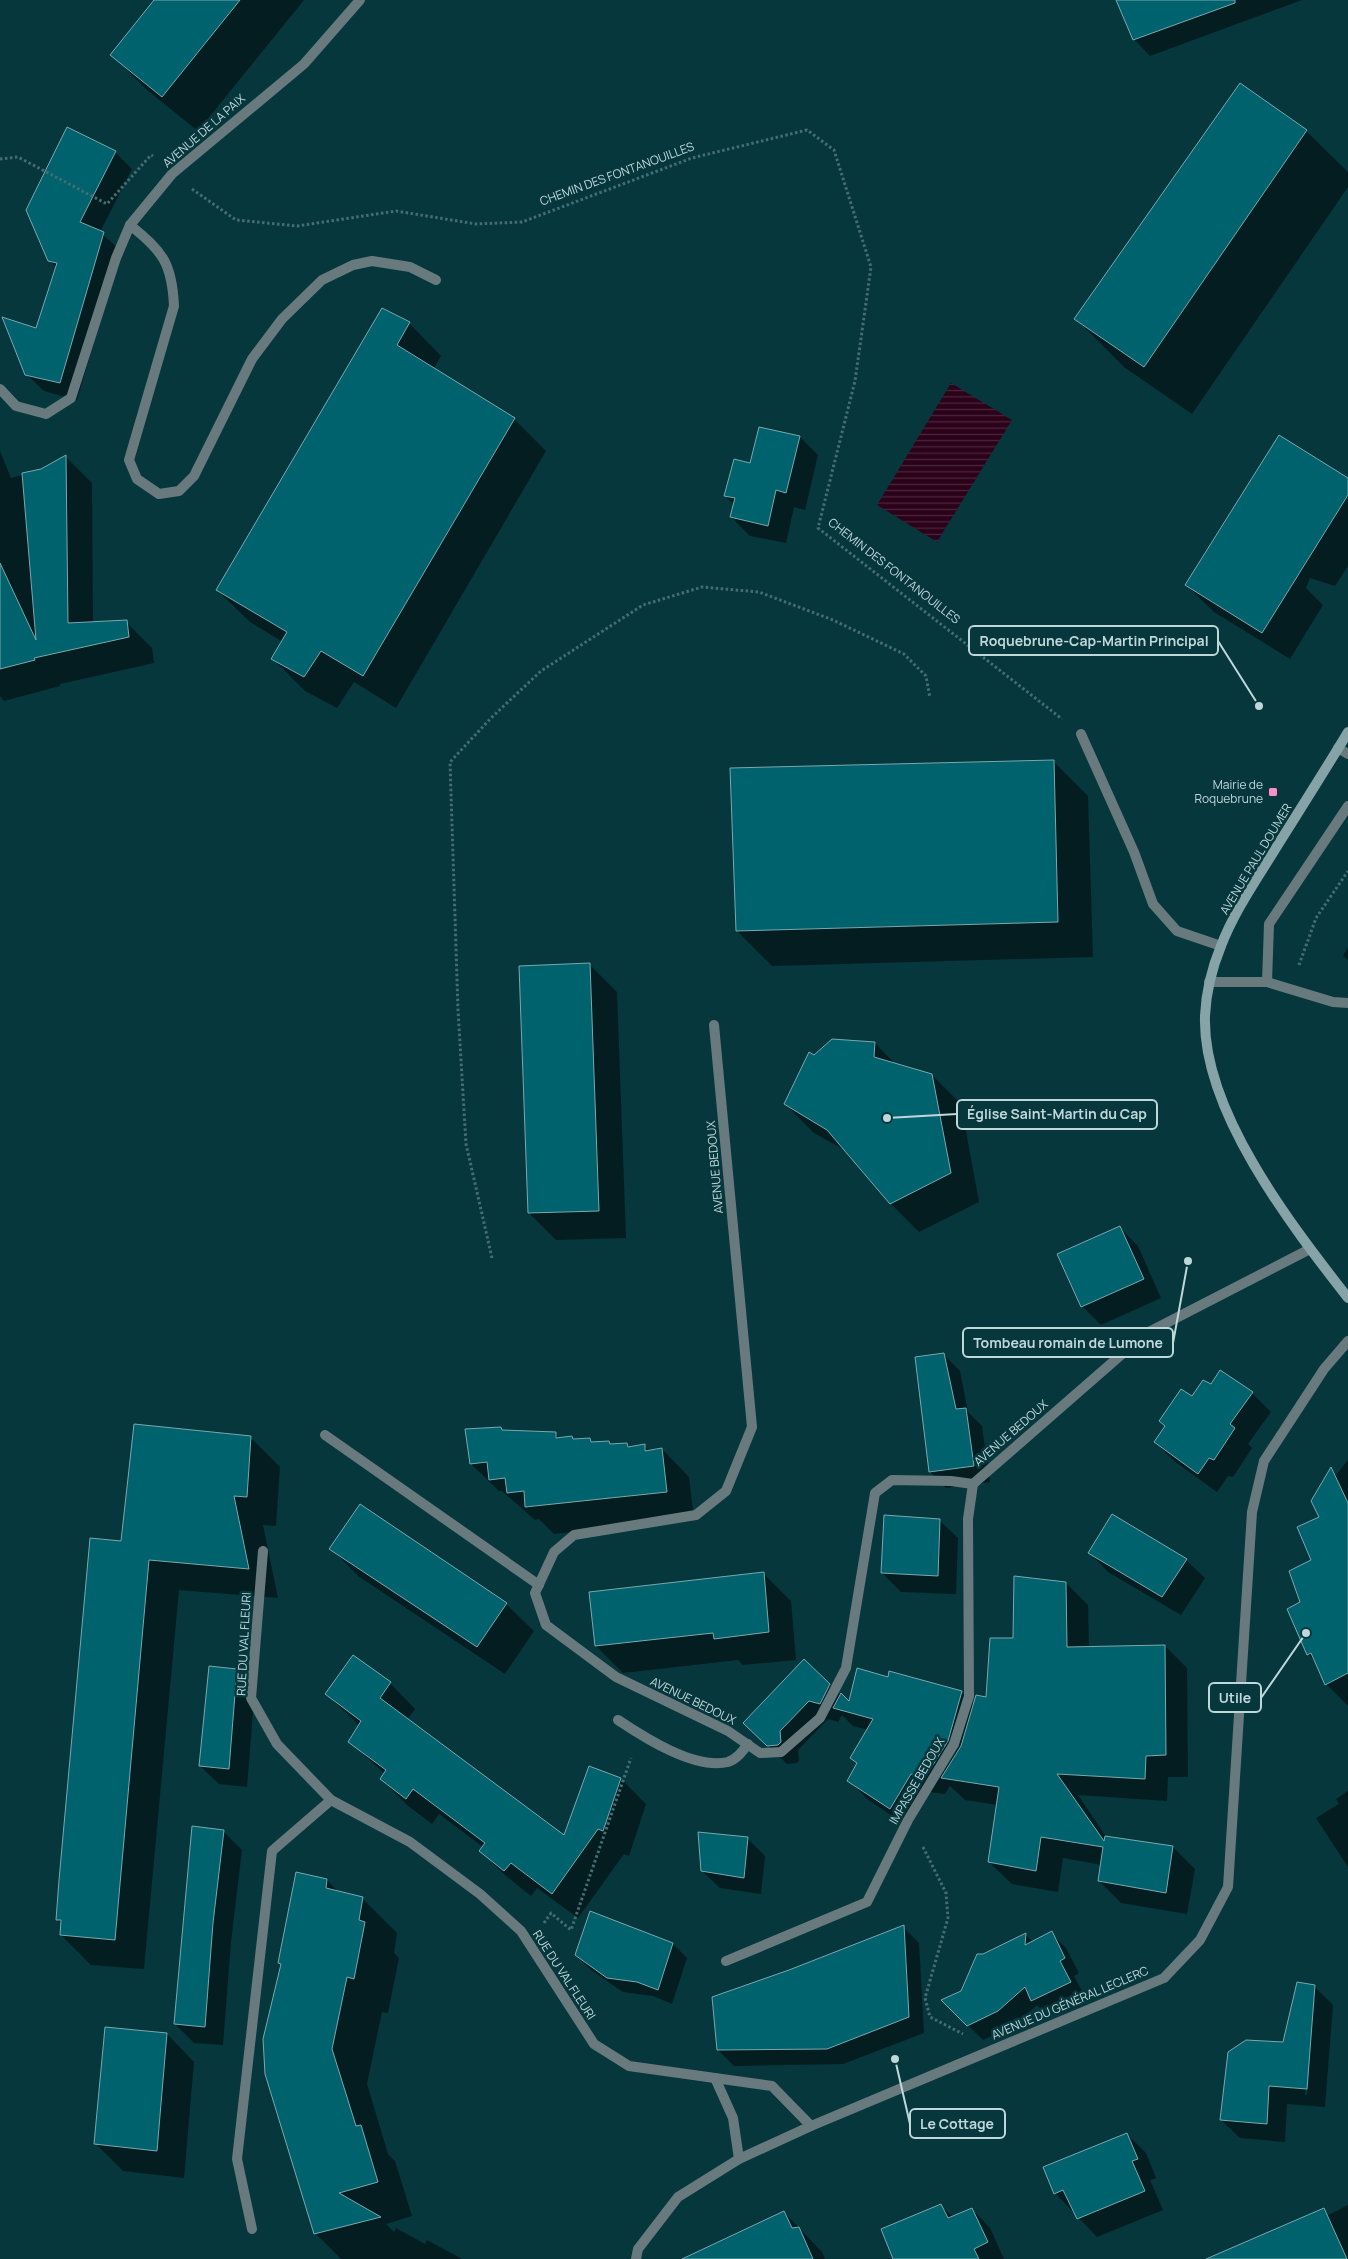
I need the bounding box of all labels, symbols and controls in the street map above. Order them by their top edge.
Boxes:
street label: AVENUE DE LA PAIX [159,89,249,171]
street label: CHEMIN DES FONTANOUILLES [537,138,696,209]
street label: CHEMIN DES FONTANOUILLES [825,514,964,628]
callout: Roquebrune-Cap-Martin Principal [969,626,1218,655]
text: Roquebrune-Cap-Martin Principal [979,631,1209,650]
place label: Mairie de Roquebrune [1194,776,1263,807]
marker: Mairie de Roquebrune [1267,786,1279,798]
street label: AVENUE PAUL DOUMER [1216,800,1296,917]
callout: Église Saint-Martin du Cap [957,1100,1157,1129]
text: Église Saint-Martin du Cap [967,1104,1147,1123]
street label: AVENUE BEDOUX [702,1119,727,1214]
callout: Tombeau romain de Lumone [963,1328,1173,1357]
text: Tombeau romain de Lumone [973,1333,1163,1352]
street label: AVENUE BEDOUX [970,1395,1052,1470]
street label: RUE DU VAL FLEURI [232,1592,255,1696]
street label: AVENUE BEDOUX [648,1672,740,1729]
callout: Utile [1209,1683,1261,1712]
text: Utile [1219,1688,1251,1707]
street label: IMPASSE BEDOUX [885,1734,949,1827]
street label: RUE DU VAL FLEURI [529,1927,600,2023]
street label: AVENUE DU GÉNÉRAL LECLERC [989,1961,1151,2043]
callout: Le Cottage [910,2109,1005,2138]
text: Le Cottage [920,2114,994,2133]

